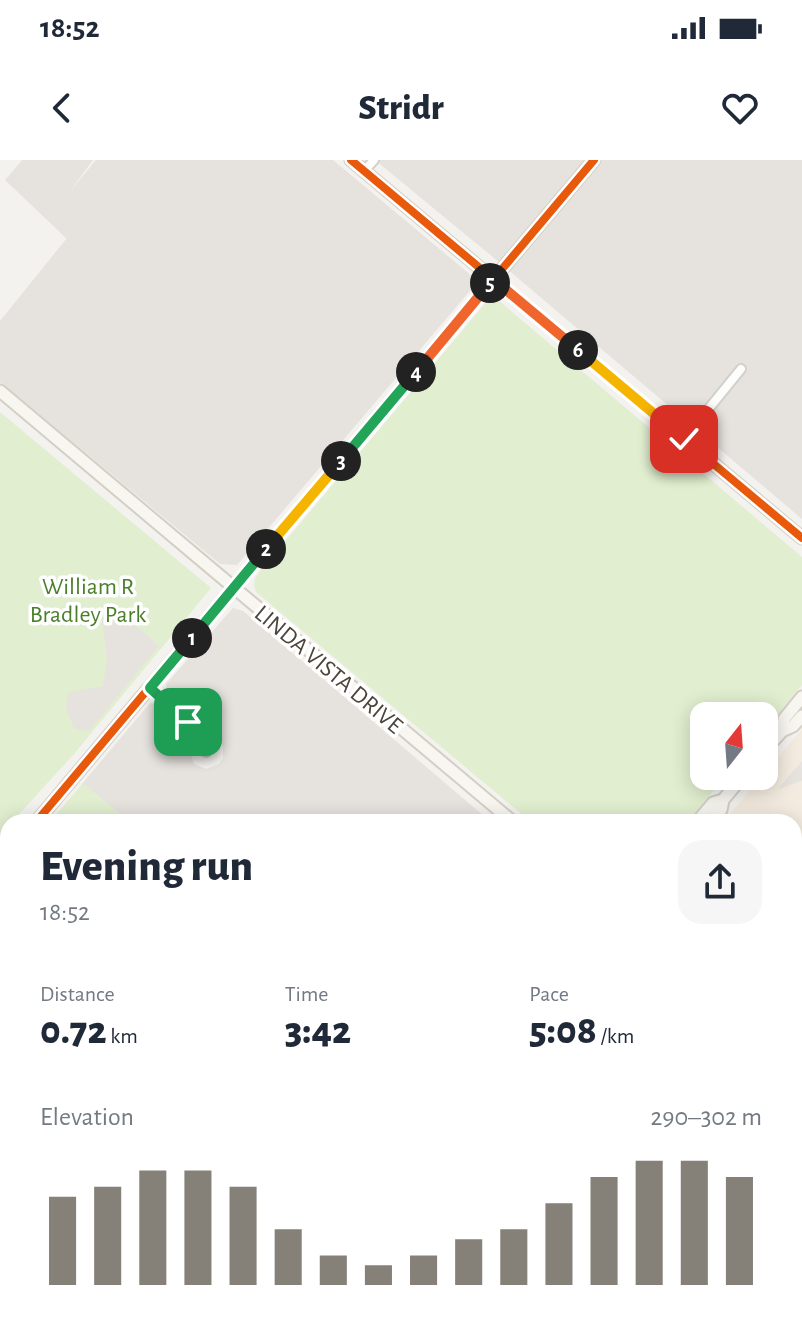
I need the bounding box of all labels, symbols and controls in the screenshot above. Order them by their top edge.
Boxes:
text: 18:52 [40,13,100,43]
icon: back [40,86,84,130]
icon: heart [718,86,762,130]
text: Stridr [358,90,444,126]
pin: 5 [470,263,510,303]
text: 5 [485,272,495,294]
pin: 6 [558,330,598,370]
text: 6 [573,339,583,361]
pin: 4 [396,352,436,392]
text: 4 [410,361,422,383]
pin [650,405,718,473]
icon: check [662,417,706,461]
pin: 3 [321,441,361,481]
text: 3 [336,450,346,472]
pin: 2 [246,529,286,569]
text: 2 [261,538,271,560]
park label: William R Bradley Park [30,575,146,627]
street label: LINDA VISTA DRIVE [250,601,407,739]
pin: 1 [172,618,212,658]
text: 1 [188,627,196,649]
pin [154,688,222,756]
icon: arrive [166,700,210,744]
north arrow [690,702,778,790]
map controls [690,702,778,790]
button: share [678,840,762,924]
text: Evening run [40,845,253,889]
text: 18:52 [40,899,90,925]
text: Distance [40,983,115,1005]
text: Time [285,983,329,1005]
text: Pace [529,983,569,1005]
text: 0.72 [40,1011,107,1051]
text: 3:42 [285,1011,351,1051]
text: 5:08 [529,1011,597,1051]
text: km [107,1025,138,1047]
text: /km [597,1025,634,1047]
text: Elevation [40,1104,134,1130]
text: 290–302 m [650,1104,762,1130]

